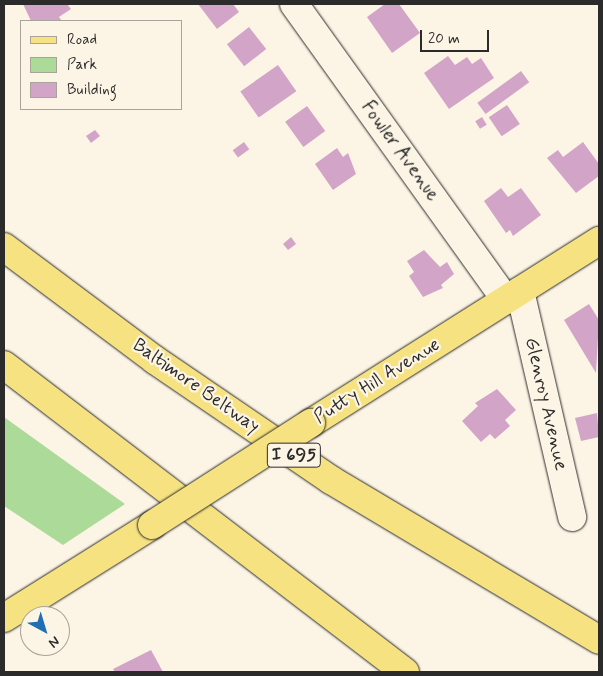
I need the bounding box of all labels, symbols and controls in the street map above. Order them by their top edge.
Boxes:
legend [20,20,182,110]
scale bar [423,20,492,52]
text: 20 m [428,29,460,49]
text: Road [67,30,97,50]
text: Park [67,55,97,75]
text: Building [67,80,117,100]
street label: Fowler Avenue [357,97,443,205]
street label: Baltimore Beltway [128,333,264,439]
street label: Putty Hill Avenue [310,333,444,429]
street label: Glenroy Avenue [520,338,572,470]
road number: I 695 [266,440,322,470]
north arrow [20,606,70,656]
text: N [45,632,63,652]

